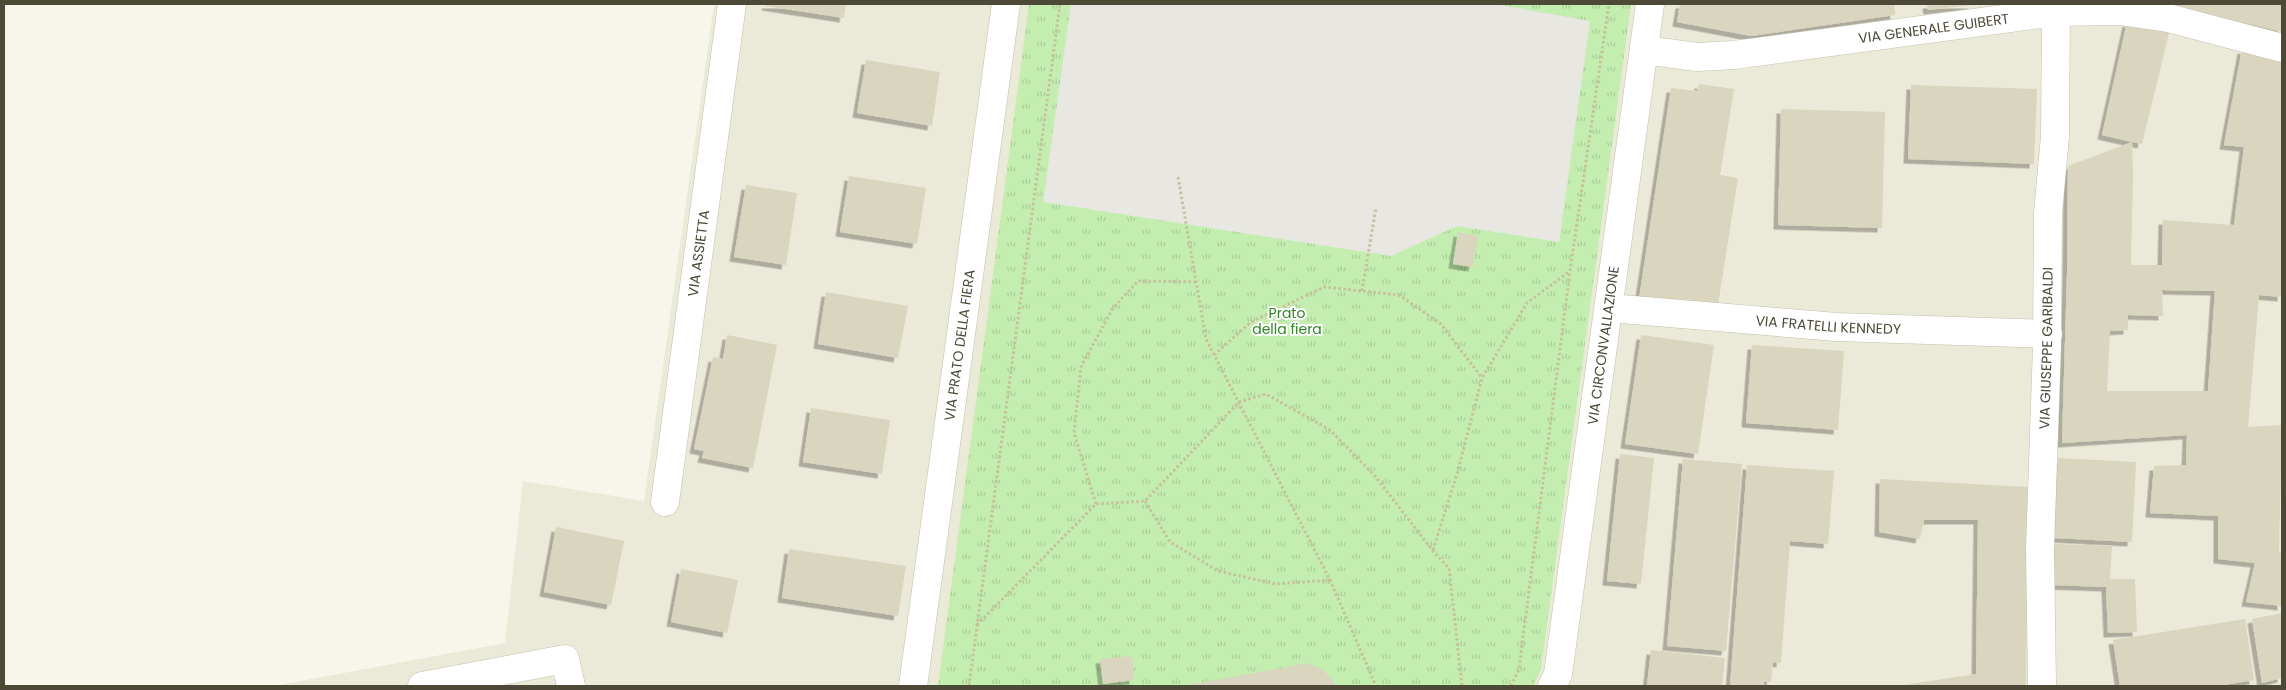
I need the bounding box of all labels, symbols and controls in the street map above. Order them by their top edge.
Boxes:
street label: VIA GENERALE GUIBERT [1857,8,2011,48]
street label: VIA ASSIETTA [683,209,714,298]
street label: VIA CIRCONVALLAZIONE [1582,265,1624,426]
street label: VIA GIUSEPPE GARIBALDI [2034,267,2058,430]
street label: VIA PRATO DELLA FIERA [939,268,980,422]
park label: Prato della fiera [1252,303,1322,339]
street label: VIA FRATELLI KENNEDY [1755,310,1901,339]

